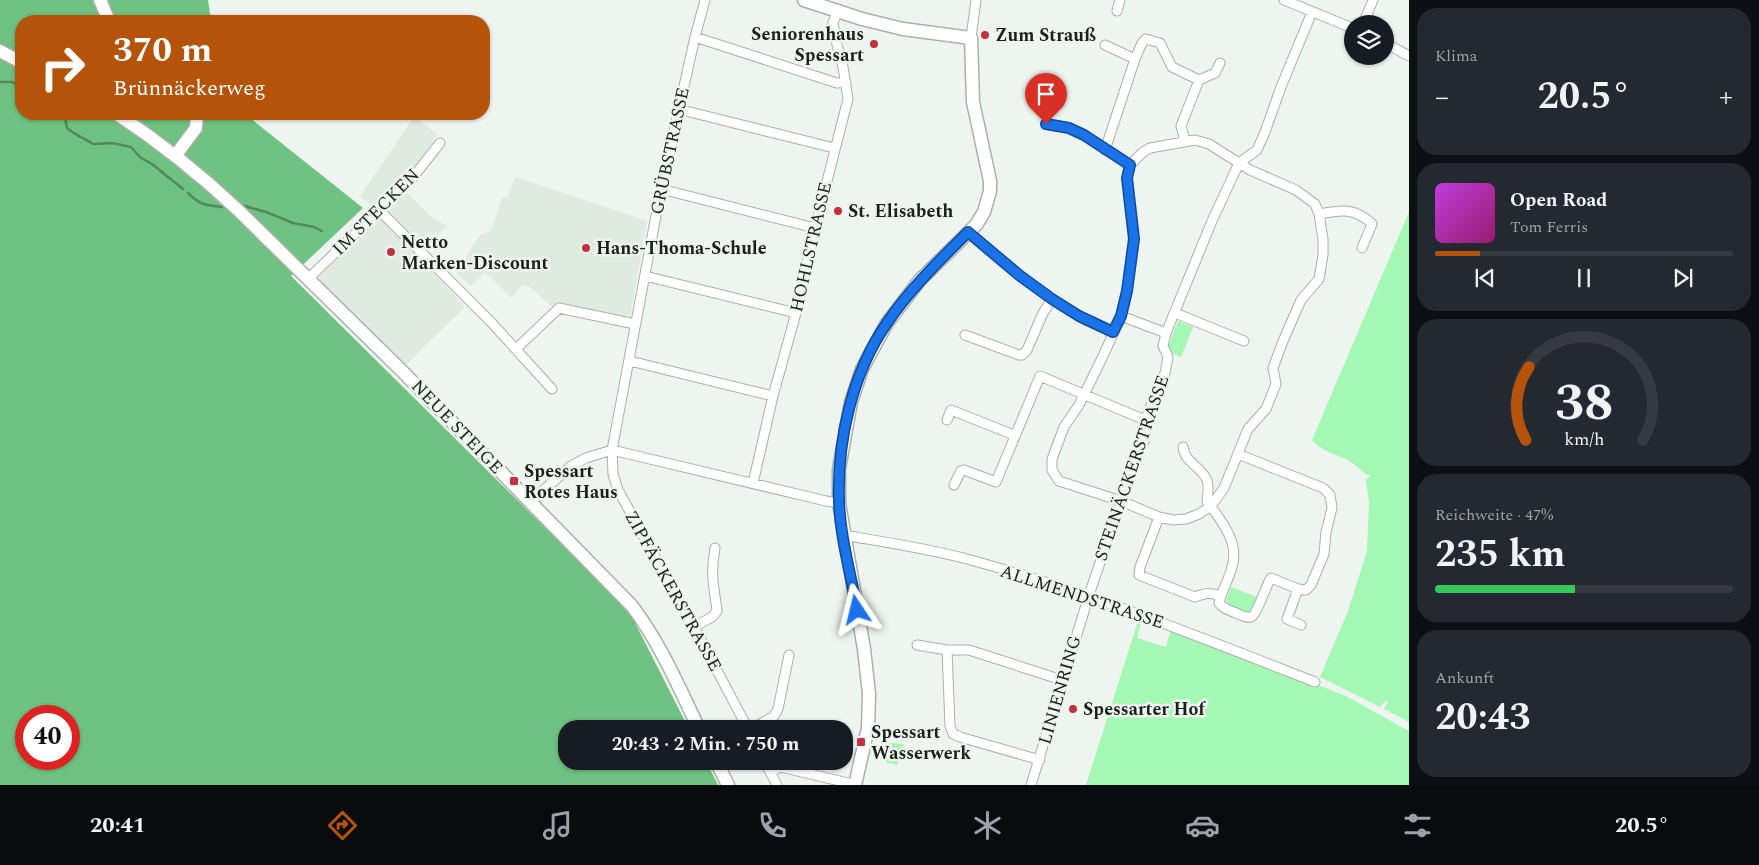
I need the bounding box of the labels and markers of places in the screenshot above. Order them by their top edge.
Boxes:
place label: Seniorenhaus Spessart [751,21,864,69]
place label: Zum Strauß [995,22,1096,49]
marker: Zum Strauß [979,29,991,41]
marker: Seniorenhaus Spessart [868,38,880,50]
pin [1025,73,1067,124]
place label: St. Elisabeth [848,198,953,225]
marker: St. Elisabeth [832,205,844,217]
place label: Netto Marken-Discount [401,229,549,277]
place label: Hans-Thoma-Schule [596,235,767,262]
marker: Hans-Thoma-Schule [580,242,592,254]
marker: Netto Marken-Discount [385,246,397,258]
place label: Spessart Rotes Haus [524,458,618,506]
marker: Spessart Rotes Haus [508,475,520,487]
place label: Spessarter Hof [1083,696,1206,723]
marker: Spessarter Hof [1067,703,1079,715]
place label: Spessart Wasserwerk [871,719,971,767]
marker: Spessart Wasserwerk [855,736,867,748]

